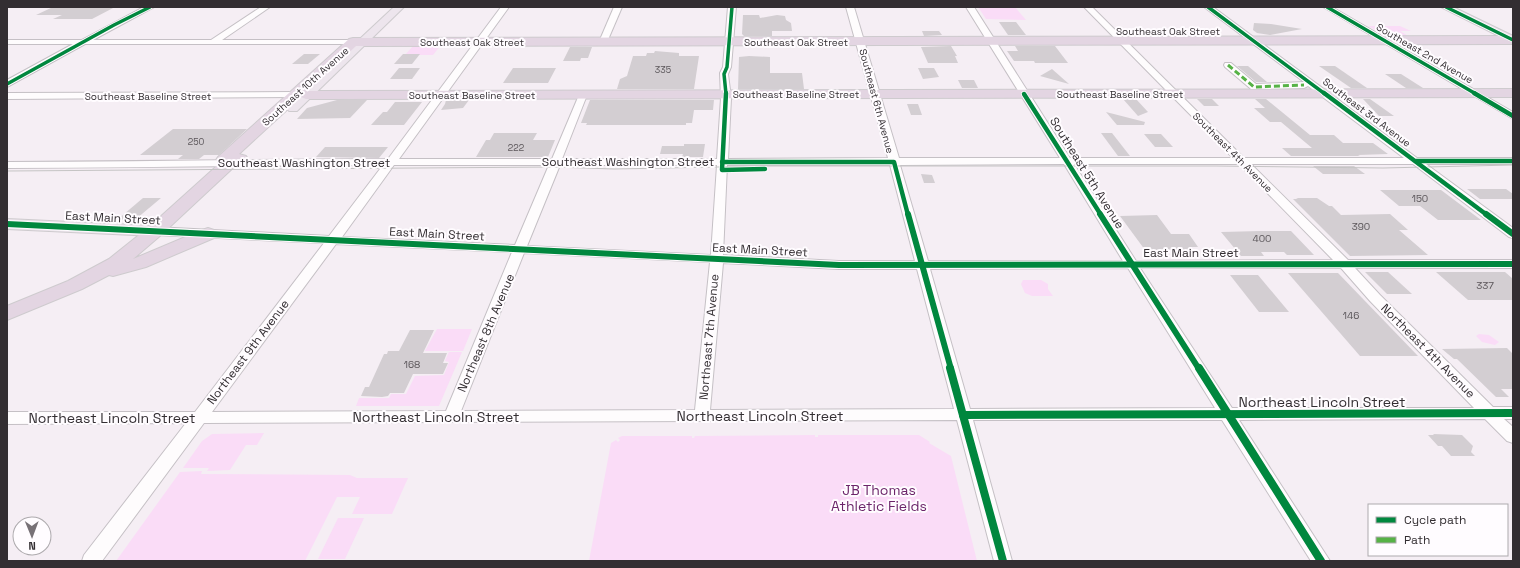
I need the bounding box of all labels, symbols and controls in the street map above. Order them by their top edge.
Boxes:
street label: Southeast 2nd Avenue [1374,20,1475,86]
street label: Southeast Oak Street [1116,25,1220,38]
street label: Southeast Oak Street [420,36,524,49]
street label: Southeast Oak Street [744,36,848,49]
street label: Southeast 10th Avenue [259,44,351,129]
street label: Southeast 6th Avenue [856,47,897,155]
house number: 335 [655,64,671,76]
street label: Southeast 3rd Avenue [1320,75,1413,150]
street label: Southeast Baseline Street [733,88,860,101]
street label: Southeast Baseline Street [1057,88,1184,101]
street label: Southeast Baseline Street [409,89,536,102]
street label: Southeast Baseline Street [85,90,212,103]
street label: Southeast 4th Avenue [1190,110,1275,195]
street label: Southeast 5th Avenue [1046,114,1128,232]
house number: 250 [188,136,205,148]
house number: 222 [508,142,524,154]
street label: Southeast Washington Street [542,154,714,170]
street label: Southeast Washington Street [218,155,390,171]
house number: 150 [1412,192,1428,205]
street label: East Main Street [65,208,161,228]
house number: 390 [1352,220,1370,233]
street label: East Main Street [389,224,485,244]
house number: 400 [1252,232,1272,245]
street label: East Main Street [712,240,808,260]
street label: East Main Street [1143,245,1239,261]
street label: Northeast 8th Avenue [454,271,518,395]
street label: Northeast 7th Avenue [696,273,722,401]
house number: 337 [1476,279,1494,292]
street label: Northeast 9th Avenue [203,296,293,408]
street label: Northeast 4th Avenue [1377,300,1479,402]
house number: 146 [1343,309,1359,322]
house number: 168 [404,358,420,371]
street label: Northeast Lincoln Street [1239,393,1405,411]
street label: Northeast Lincoln Street [677,407,843,425]
street label: Northeast Lincoln Street [353,408,519,426]
street label: Northeast Lincoln Street [29,409,195,427]
park label: JB Thomas Athletic Fields [831,481,927,515]
legend [1368,504,1508,556]
text: Cycle path [1404,512,1466,528]
north arrow [12,516,52,556]
text: Path [1404,532,1430,548]
text: N [28,539,36,553]

